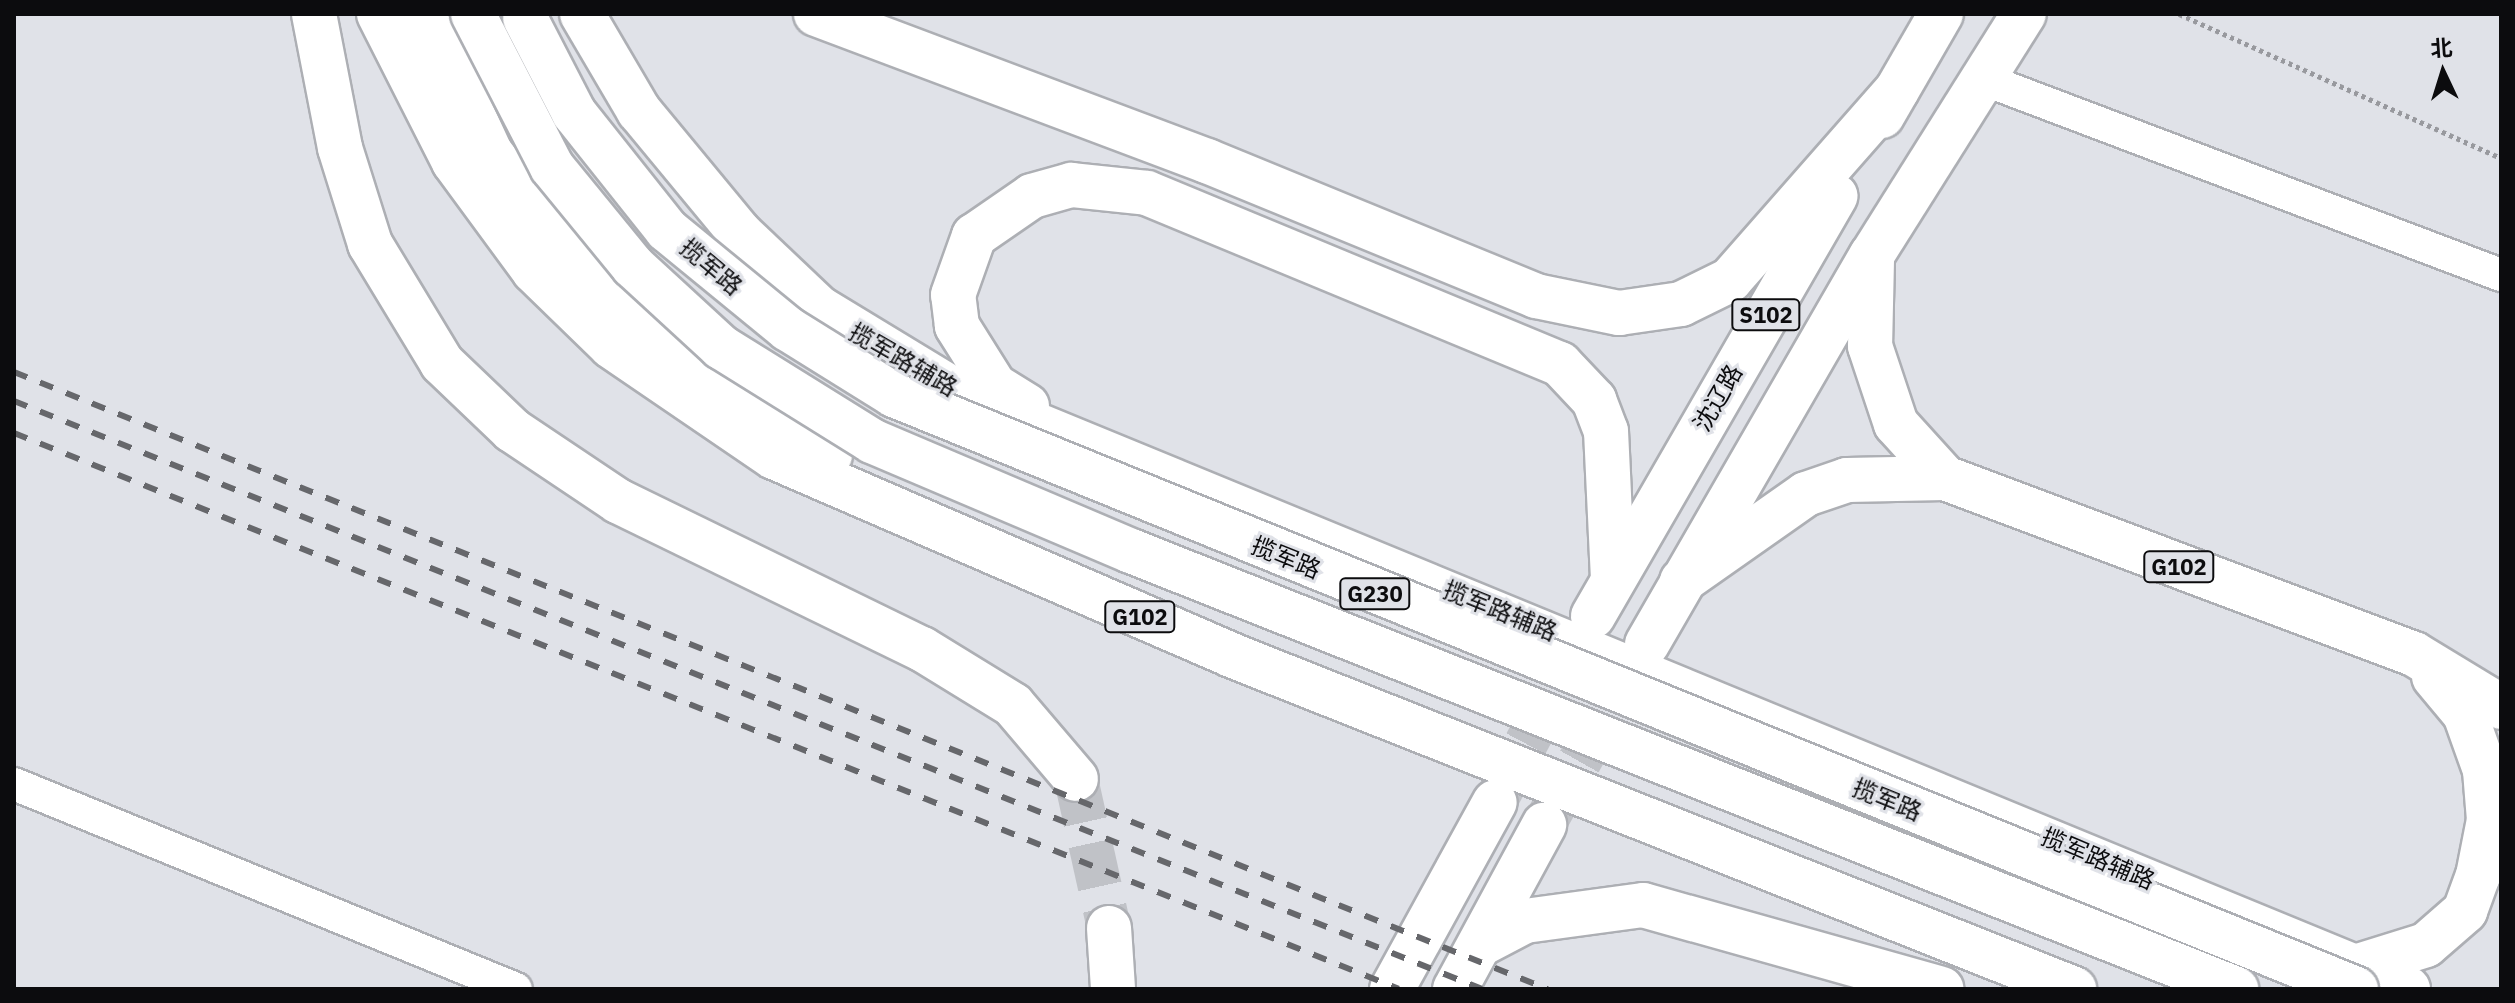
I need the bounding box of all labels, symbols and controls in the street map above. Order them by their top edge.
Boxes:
north arrow [2403,32,2483,112]
text: 北 [2429,32,2453,63]
street label: 揽军路 [674,233,748,301]
road number: S102 [1730,297,1802,333]
street label: 揽军路辅路 [844,318,962,402]
street label: 沈辽路 [1688,360,1748,436]
street label: 揽军路 [1247,531,1325,585]
road number: G102 [2143,549,2215,585]
street label: 揽军路辅路 [1439,575,1561,647]
road number: G230 [1339,576,1411,612]
road number: G102 [1104,599,1176,635]
street label: 揽军路 [1848,773,1926,827]
street label: 揽军路辅路 [2037,822,2159,896]

